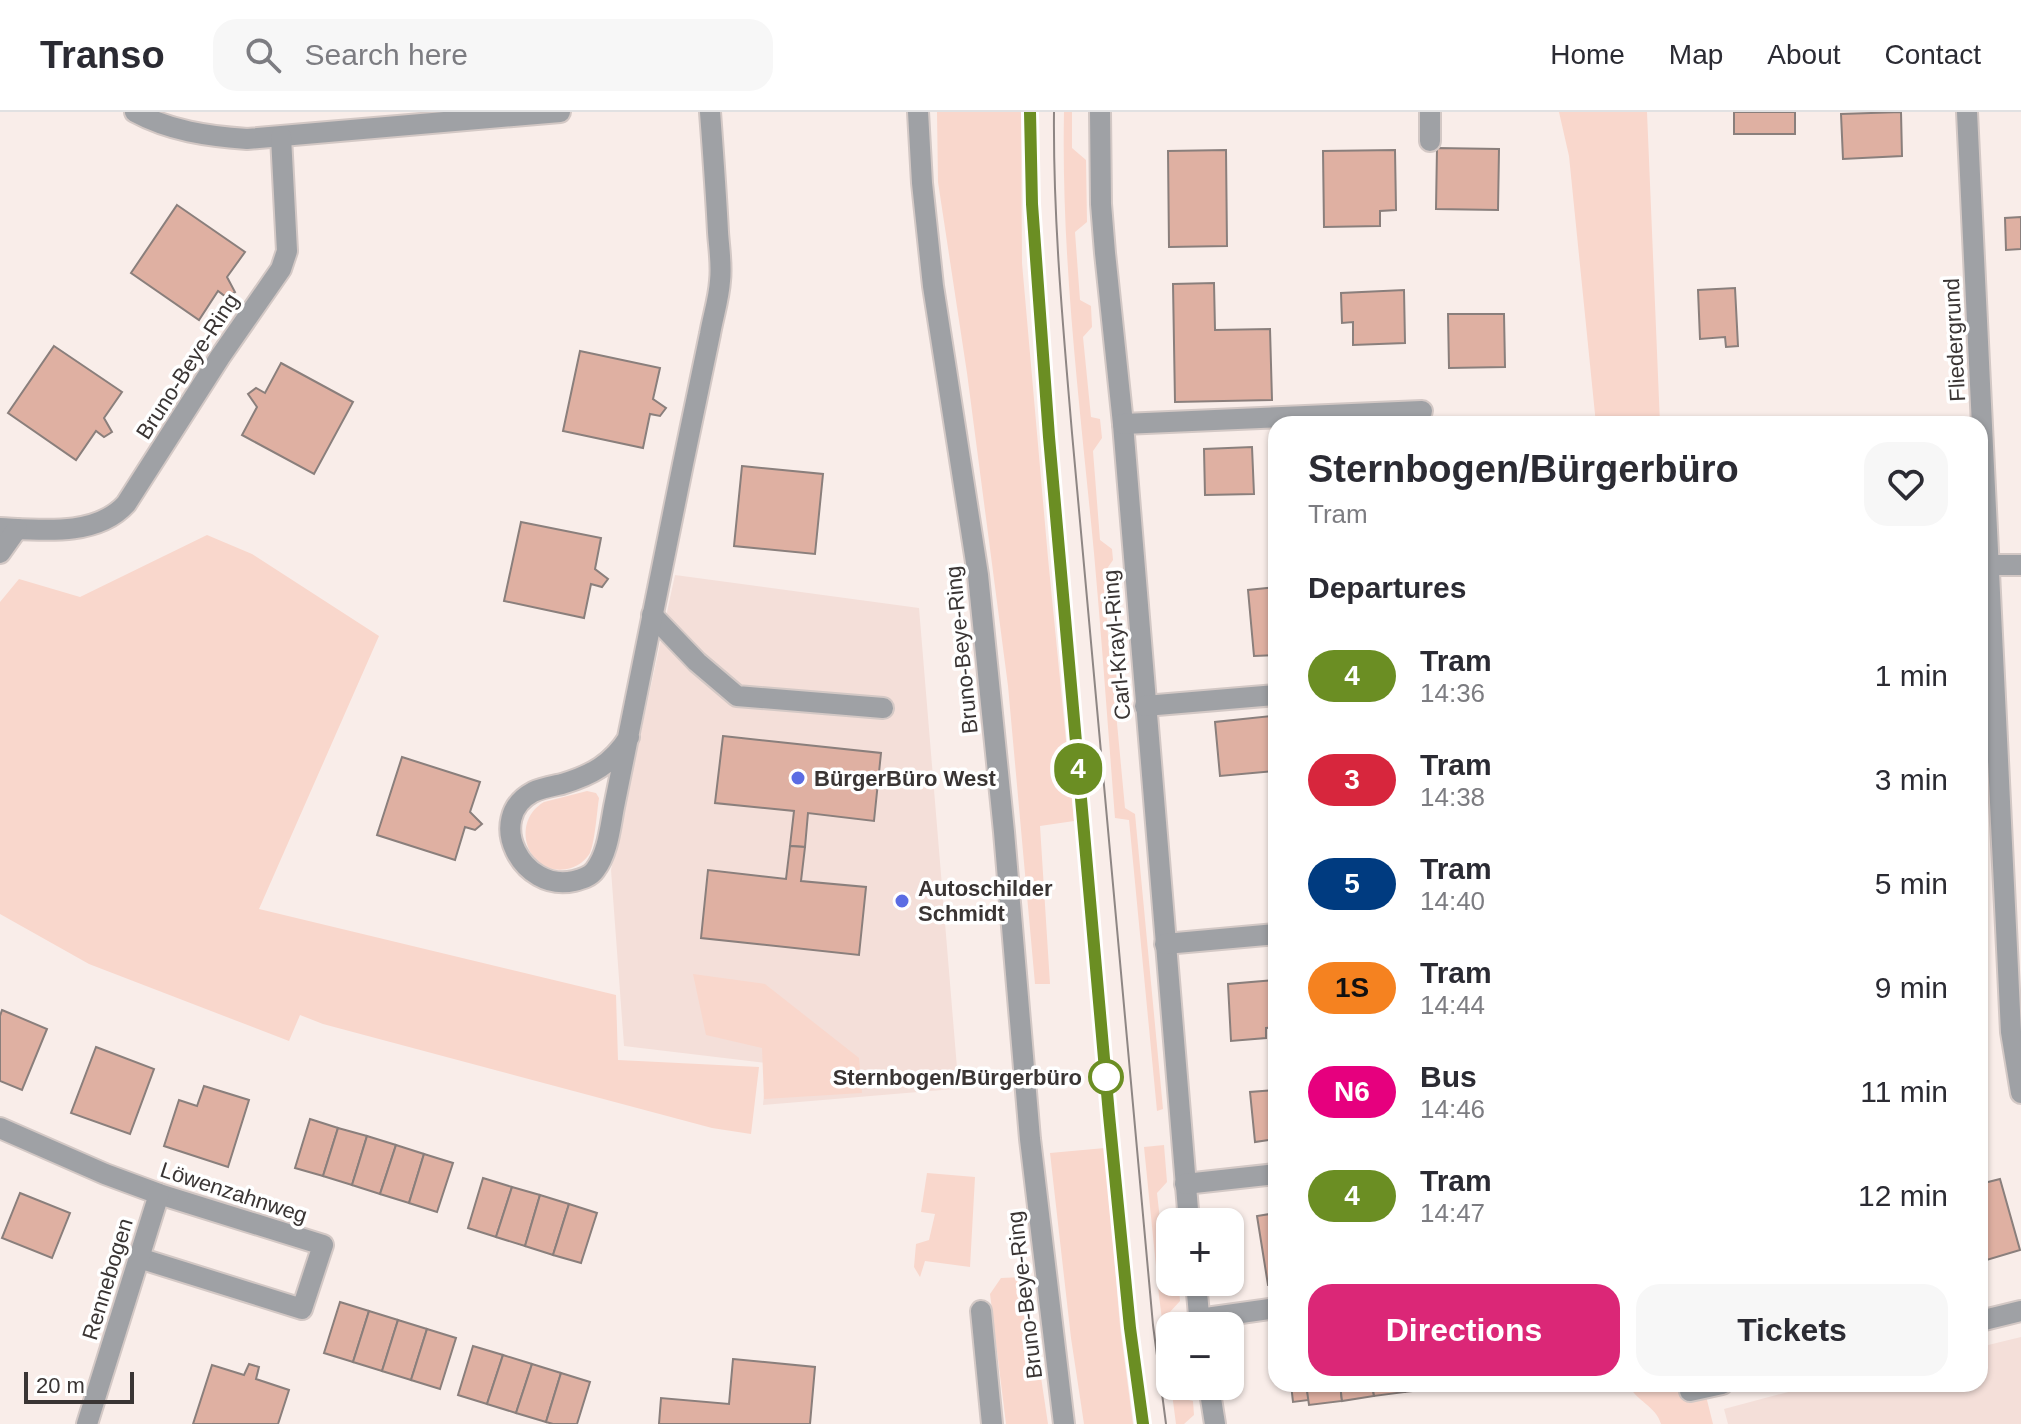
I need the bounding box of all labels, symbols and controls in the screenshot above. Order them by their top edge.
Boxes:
search box [213,19,773,91]
icon: search [241,33,285,77]
text: Transo [40,34,165,76]
text: Search here [305,38,468,71]
text: Home [1550,39,1625,70]
text: Map [1669,39,1723,70]
text: About [1767,39,1841,70]
text: Contact [1885,39,1981,70]
street label: Fliedergrund [1939,278,1970,402]
street label: Bruno-Beye-Ring [131,289,244,444]
button: heart [1864,442,1948,526]
text: Sternbogen/Bürgerbüro [1308,448,1739,490]
text: Tram [1308,499,1368,529]
street label: Bruno-Beye-Ring [940,565,983,735]
street label: Carl-Krayl-Ring [1097,569,1136,721]
text: Departures [1308,571,1466,604]
text: Tram [1420,644,1492,677]
text: 1 min [1875,659,1948,692]
text: 4 [1344,660,1360,691]
text: 14:36 [1420,678,1485,708]
line badge: 4 [1052,743,1104,795]
text: Tram [1420,748,1492,781]
text: 4 [1070,753,1086,784]
text: 3 min [1875,763,1948,796]
text: 3 [1344,764,1360,795]
place label: BürgerBüro West [814,766,996,791]
marker: BürgerBüro West [789,769,807,787]
text: 14:38 [1420,782,1485,812]
text: Tram [1420,852,1492,885]
text: 5 min [1875,867,1948,900]
text: 5 [1344,868,1360,899]
place label: Autoschilder Schmidt [918,876,1053,926]
text: 14:40 [1420,886,1485,916]
marker: Autoschilder Schmidt [893,892,911,910]
text: Tram [1420,956,1492,989]
text: 9 min [1875,971,1948,1004]
text: 1S [1335,972,1369,1003]
text: 14:44 [1420,990,1485,1020]
marker: Sternbogen/Bürgerbüro [1089,1060,1123,1094]
text: Bus [1420,1060,1477,1093]
place label: Sternbogen/Bürgerbüro [833,1065,1082,1090]
text: 11 min [1860,1075,1948,1108]
text: N6 [1334,1076,1370,1107]
text: 14:46 [1420,1094,1485,1124]
street label: Löwenzahnweg [157,1157,310,1228]
text: Tram [1420,1164,1492,1197]
text: 12 min [1858,1179,1948,1212]
text: 4 [1344,1180,1360,1211]
text: 14:47 [1420,1198,1485,1228]
map controls [1156,1208,1244,1400]
button: + [1156,1208,1244,1296]
street label: Bruno-Beye-Ring [1002,1210,1047,1380]
street label: Rennebogen [77,1215,138,1343]
button: Directions [1308,1284,1620,1376]
button: Tickets [1636,1284,1948,1376]
button: − [1156,1312,1244,1400]
scale bar [24,1368,134,1404]
text: 20 m [36,1373,85,1398]

